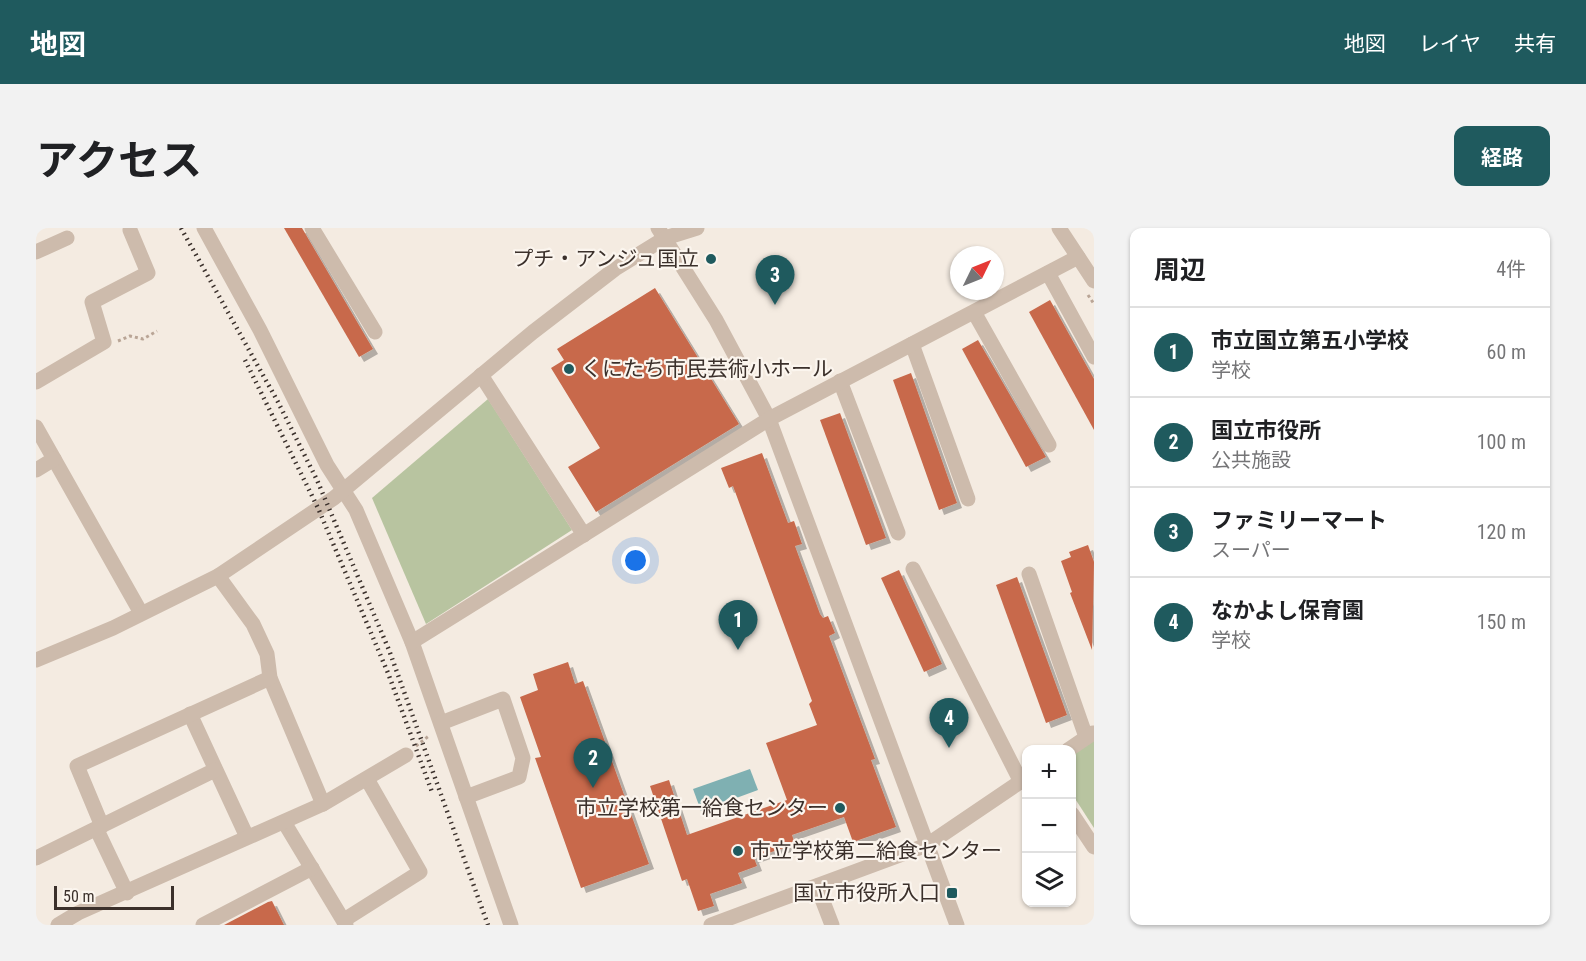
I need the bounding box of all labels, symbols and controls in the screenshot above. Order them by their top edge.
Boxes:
text: 地図 [30,28,86,61]
text: 地図 [1344,32,1386,56]
text: レイヤ [1419,32,1481,56]
text: 共有 [1514,32,1556,56]
button: 経路 [1454,126,1550,186]
text: アクセス [36,136,202,185]
north arrow [950,246,1004,300]
place label: プチ・アンジュ国立 [512,247,699,271]
marker: プチ・アンジュ国立 [704,252,718,266]
text: 周辺 [1154,255,1206,285]
pin: 3 [756,256,794,305]
text: 4件 [1496,257,1526,281]
text: 市立国立第五小学校 [1211,328,1409,353]
text: 1 [1168,340,1179,364]
text: 60 m [1487,340,1526,364]
place label: くにたち市民芸術小ホール [581,357,833,381]
text: 学校 [1211,358,1251,382]
marker: くにたち市民芸術小ホール [562,362,576,376]
text: 国立市役所 [1211,418,1321,443]
text: 2 [1168,430,1179,454]
text: 100 m [1477,430,1526,454]
text: 公共施設 [1211,448,1291,472]
text: ファミリーマート [1211,508,1387,533]
text: 3 [1168,520,1179,544]
text: 120 m [1477,520,1526,544]
text: スーパー [1211,538,1291,562]
your location [621,546,650,575]
text: なかよし保育園 [1211,598,1364,623]
pin: 1 [718,600,758,650]
text: 4 [1168,610,1179,634]
text: 150 m [1477,610,1526,634]
text: 学校 [1211,628,1251,652]
pin: 4 [930,698,968,748]
pin: 2 [574,738,612,788]
map controls [1022,745,1076,907]
button: + [1022,745,1076,799]
place label: 市立学校第一給食センター [576,796,828,820]
button: − [1022,799,1076,853]
marker: 市立学校第一給食センター [833,801,847,815]
place label: 市立学校第二給食センター [750,839,1002,863]
marker: 市立学校第二給食センター [731,844,745,858]
button: layers [1022,853,1076,907]
place label: 国立市役所入口 [793,881,940,905]
scale bar [54,883,174,910]
marker: 国立市役所入口 [945,886,959,900]
text: 50 m [63,887,95,906]

